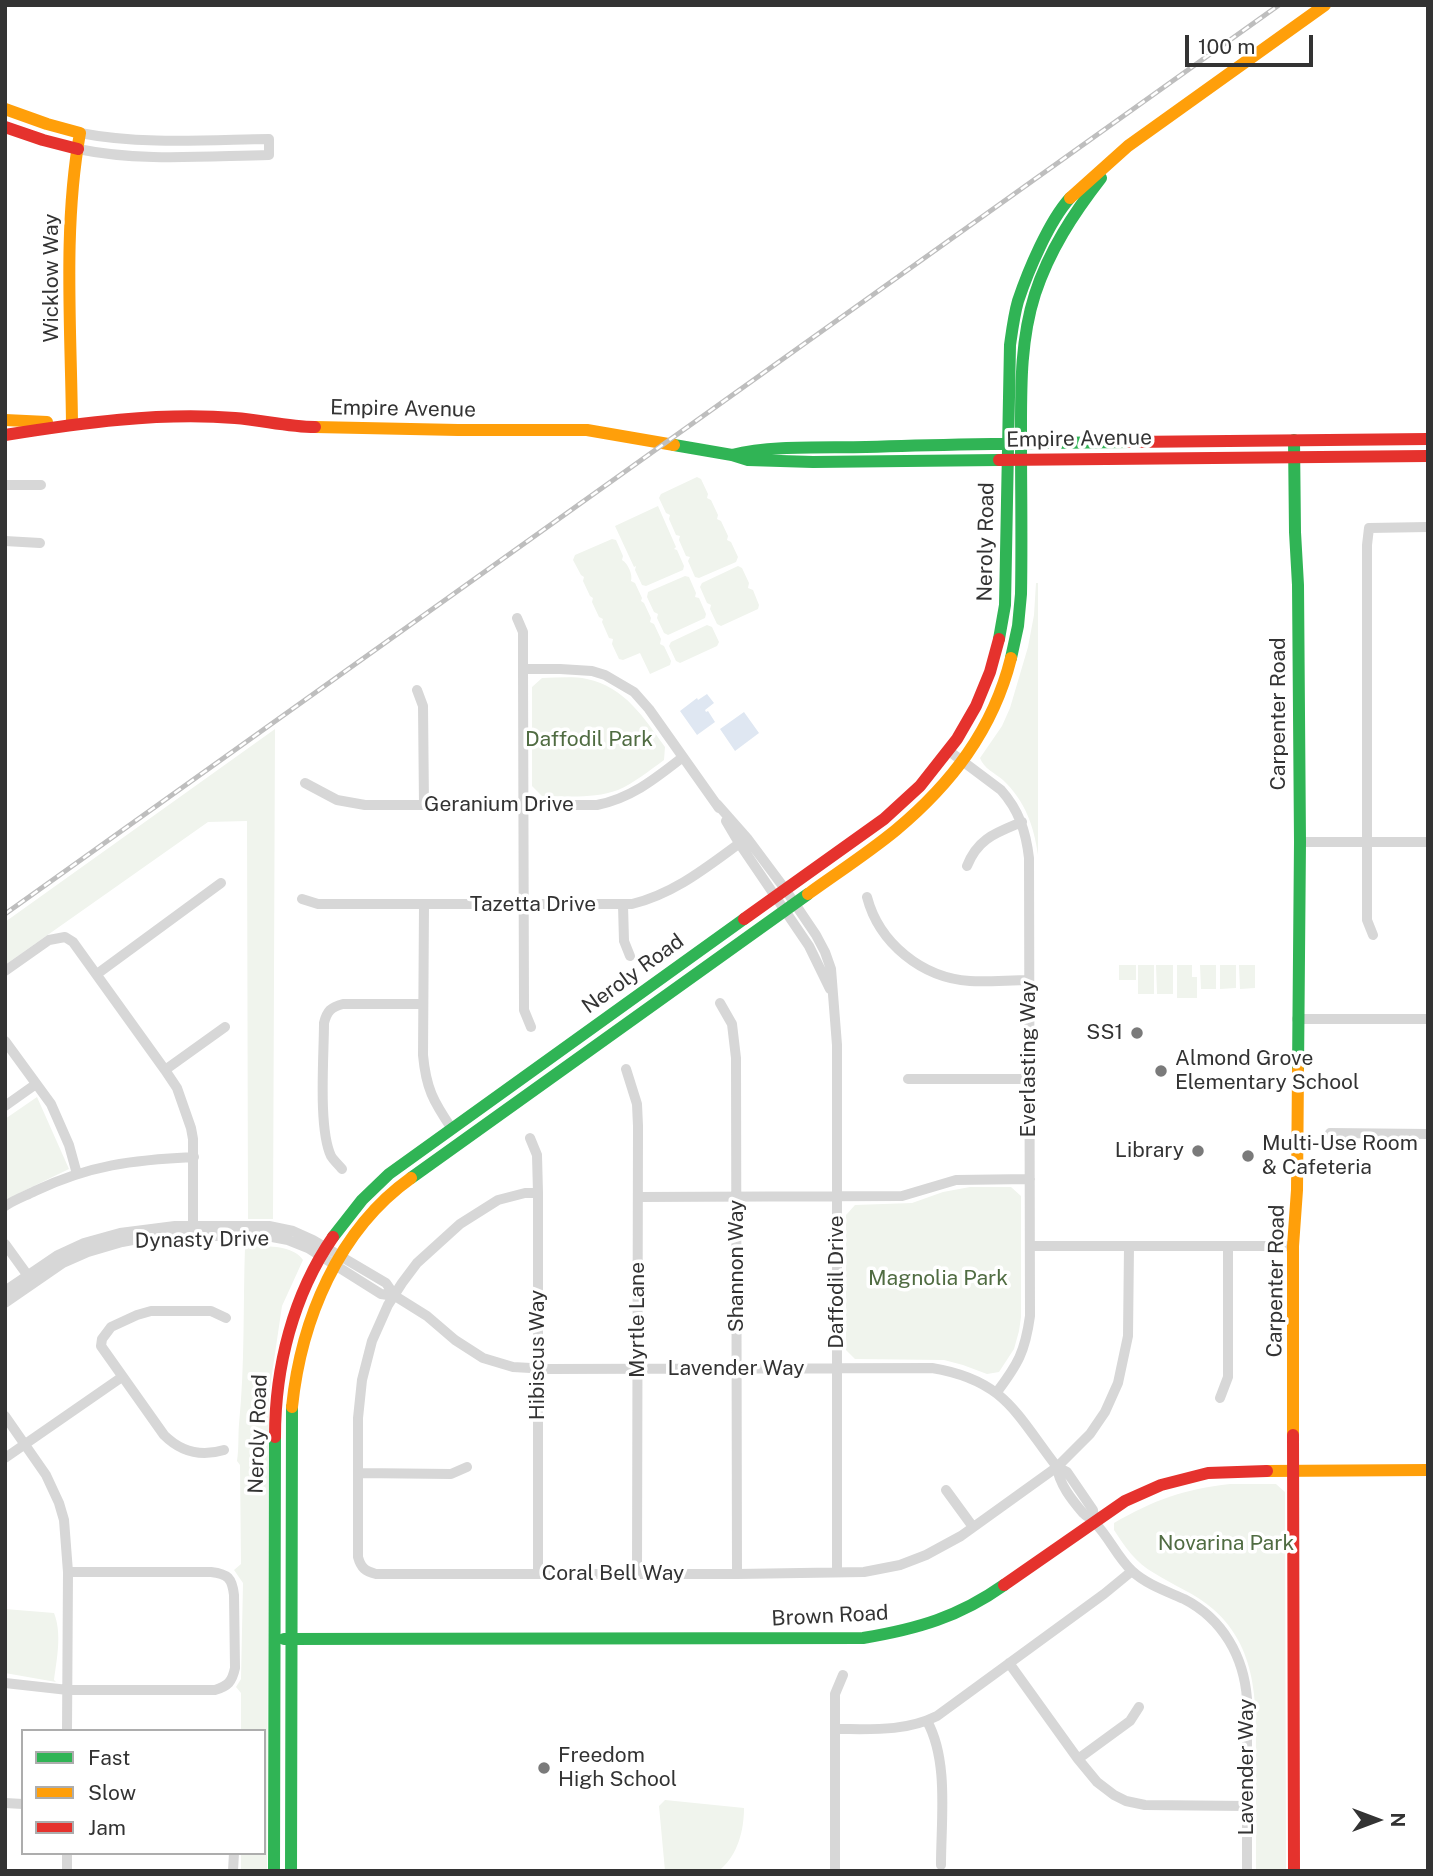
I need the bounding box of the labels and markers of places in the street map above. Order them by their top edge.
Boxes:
place label: SS1 [1086,1020,1123,1046]
marker: SS1 [1129,1025,1145,1041]
place label: Almond Grove Elementary School [1175,1046,1359,1096]
marker: Almond Grove Elementary School [1153,1063,1169,1079]
place label: Multi-Use Room & Cafeteria [1262,1131,1418,1181]
place label: Library [1115,1138,1184,1164]
marker: Library [1190,1143,1206,1159]
marker: Multi-Use Room & Cafeteria [1240,1148,1256,1164]
place label: Freedom High School [558,1743,677,1793]
marker: Freedom High School [536,1760,552,1776]

